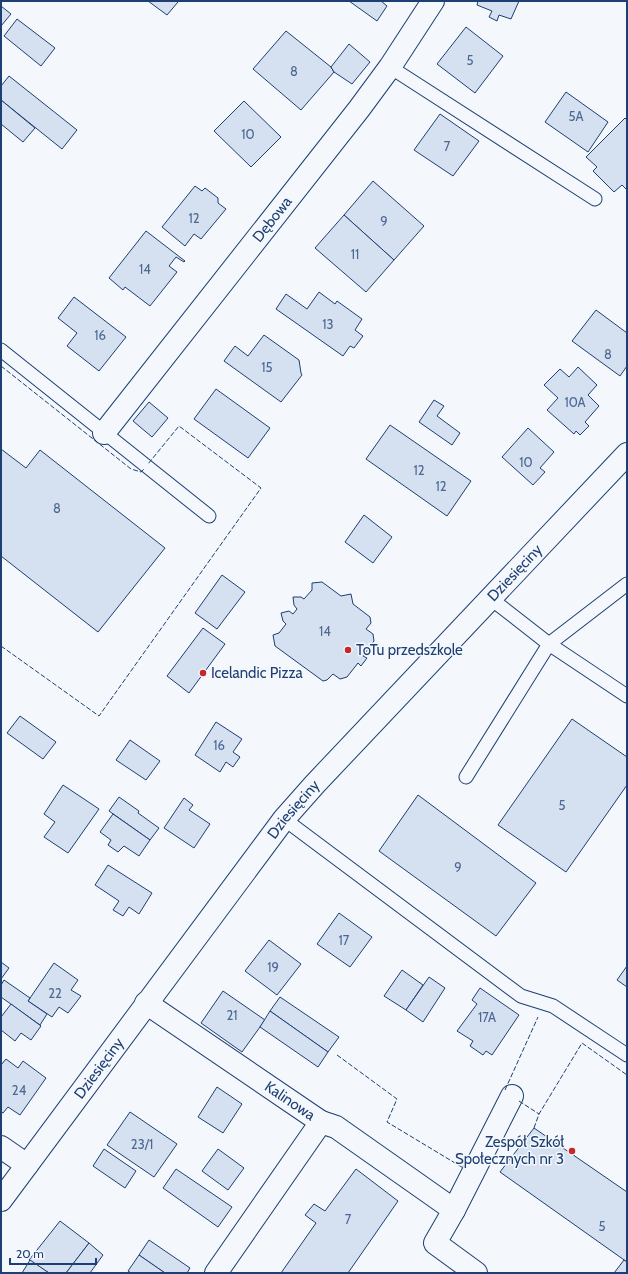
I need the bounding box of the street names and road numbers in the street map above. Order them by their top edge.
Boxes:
street label: Dębowa [249,192,296,246]
street label: Dziesięciny [484,540,546,605]
street label: Dziesięciny [263,776,324,842]
street label: Dziesięciny [70,1034,128,1102]
street label: Kalinowa [261,1077,319,1125]

